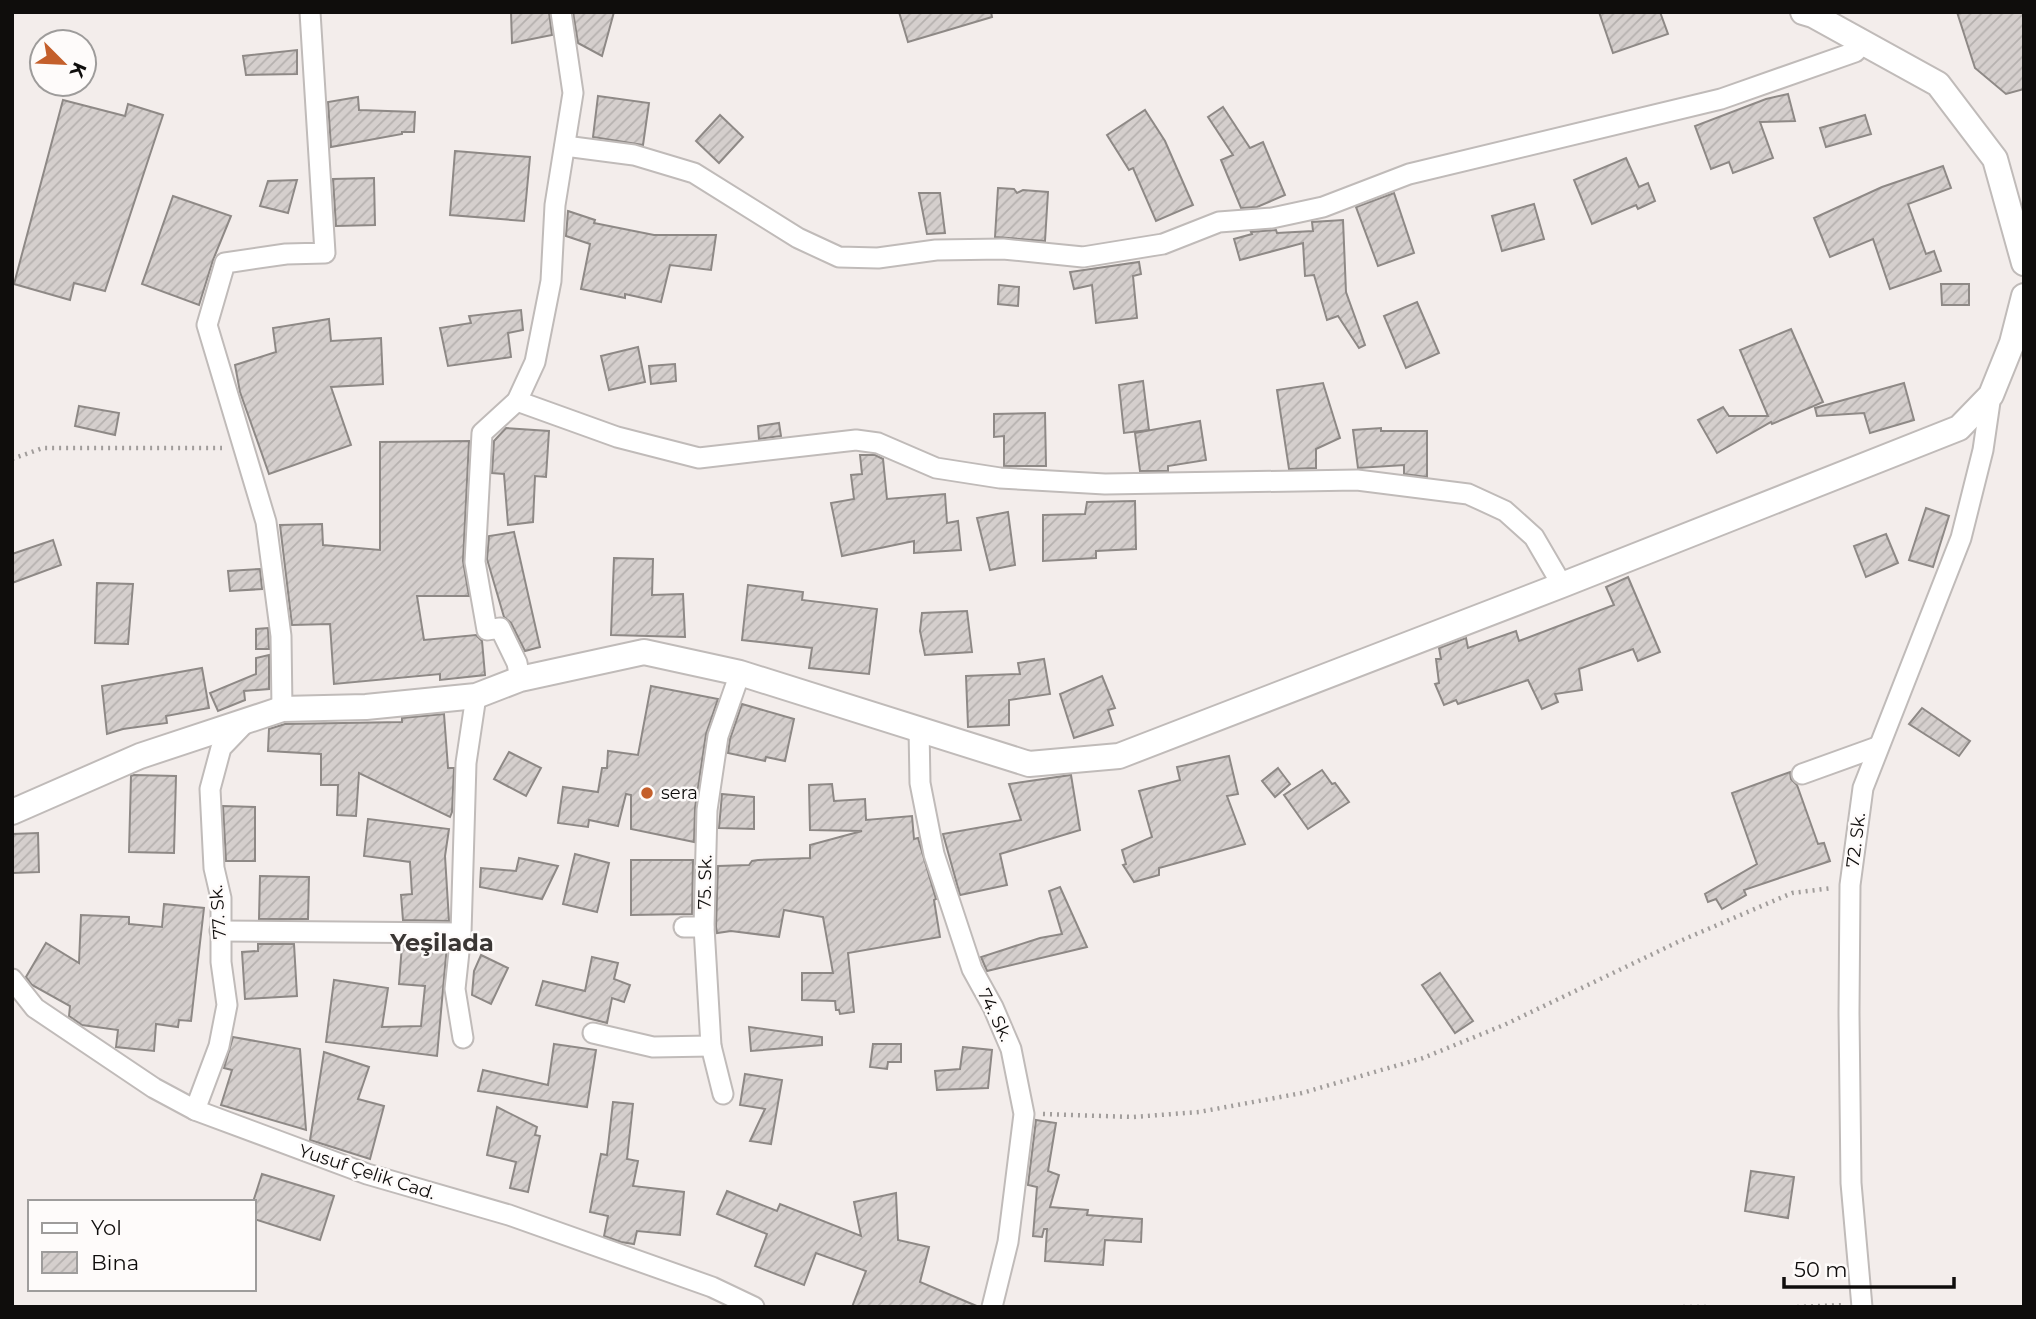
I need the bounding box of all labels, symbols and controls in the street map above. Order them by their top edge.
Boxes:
north arrow [28,28,98,98]
text: K [64,59,91,82]
place label: sera [661,782,698,804]
marker: sera [639,785,655,801]
street label: 72. Sk. [1842,811,1870,869]
street label: 75. Sk. [694,854,716,910]
street label: 77. Sk. [205,884,231,940]
district label: Yeşilada [389,928,494,957]
street label: 74. Sk. [973,985,1017,1045]
street label: Yusuf Çelik Cad. [296,1140,438,1204]
legend [28,1200,256,1291]
text: Yol [91,1215,122,1240]
scale bar [1784,1246,1954,1290]
text: Bina [91,1250,139,1275]
text: 50 m [1794,1257,1848,1282]

